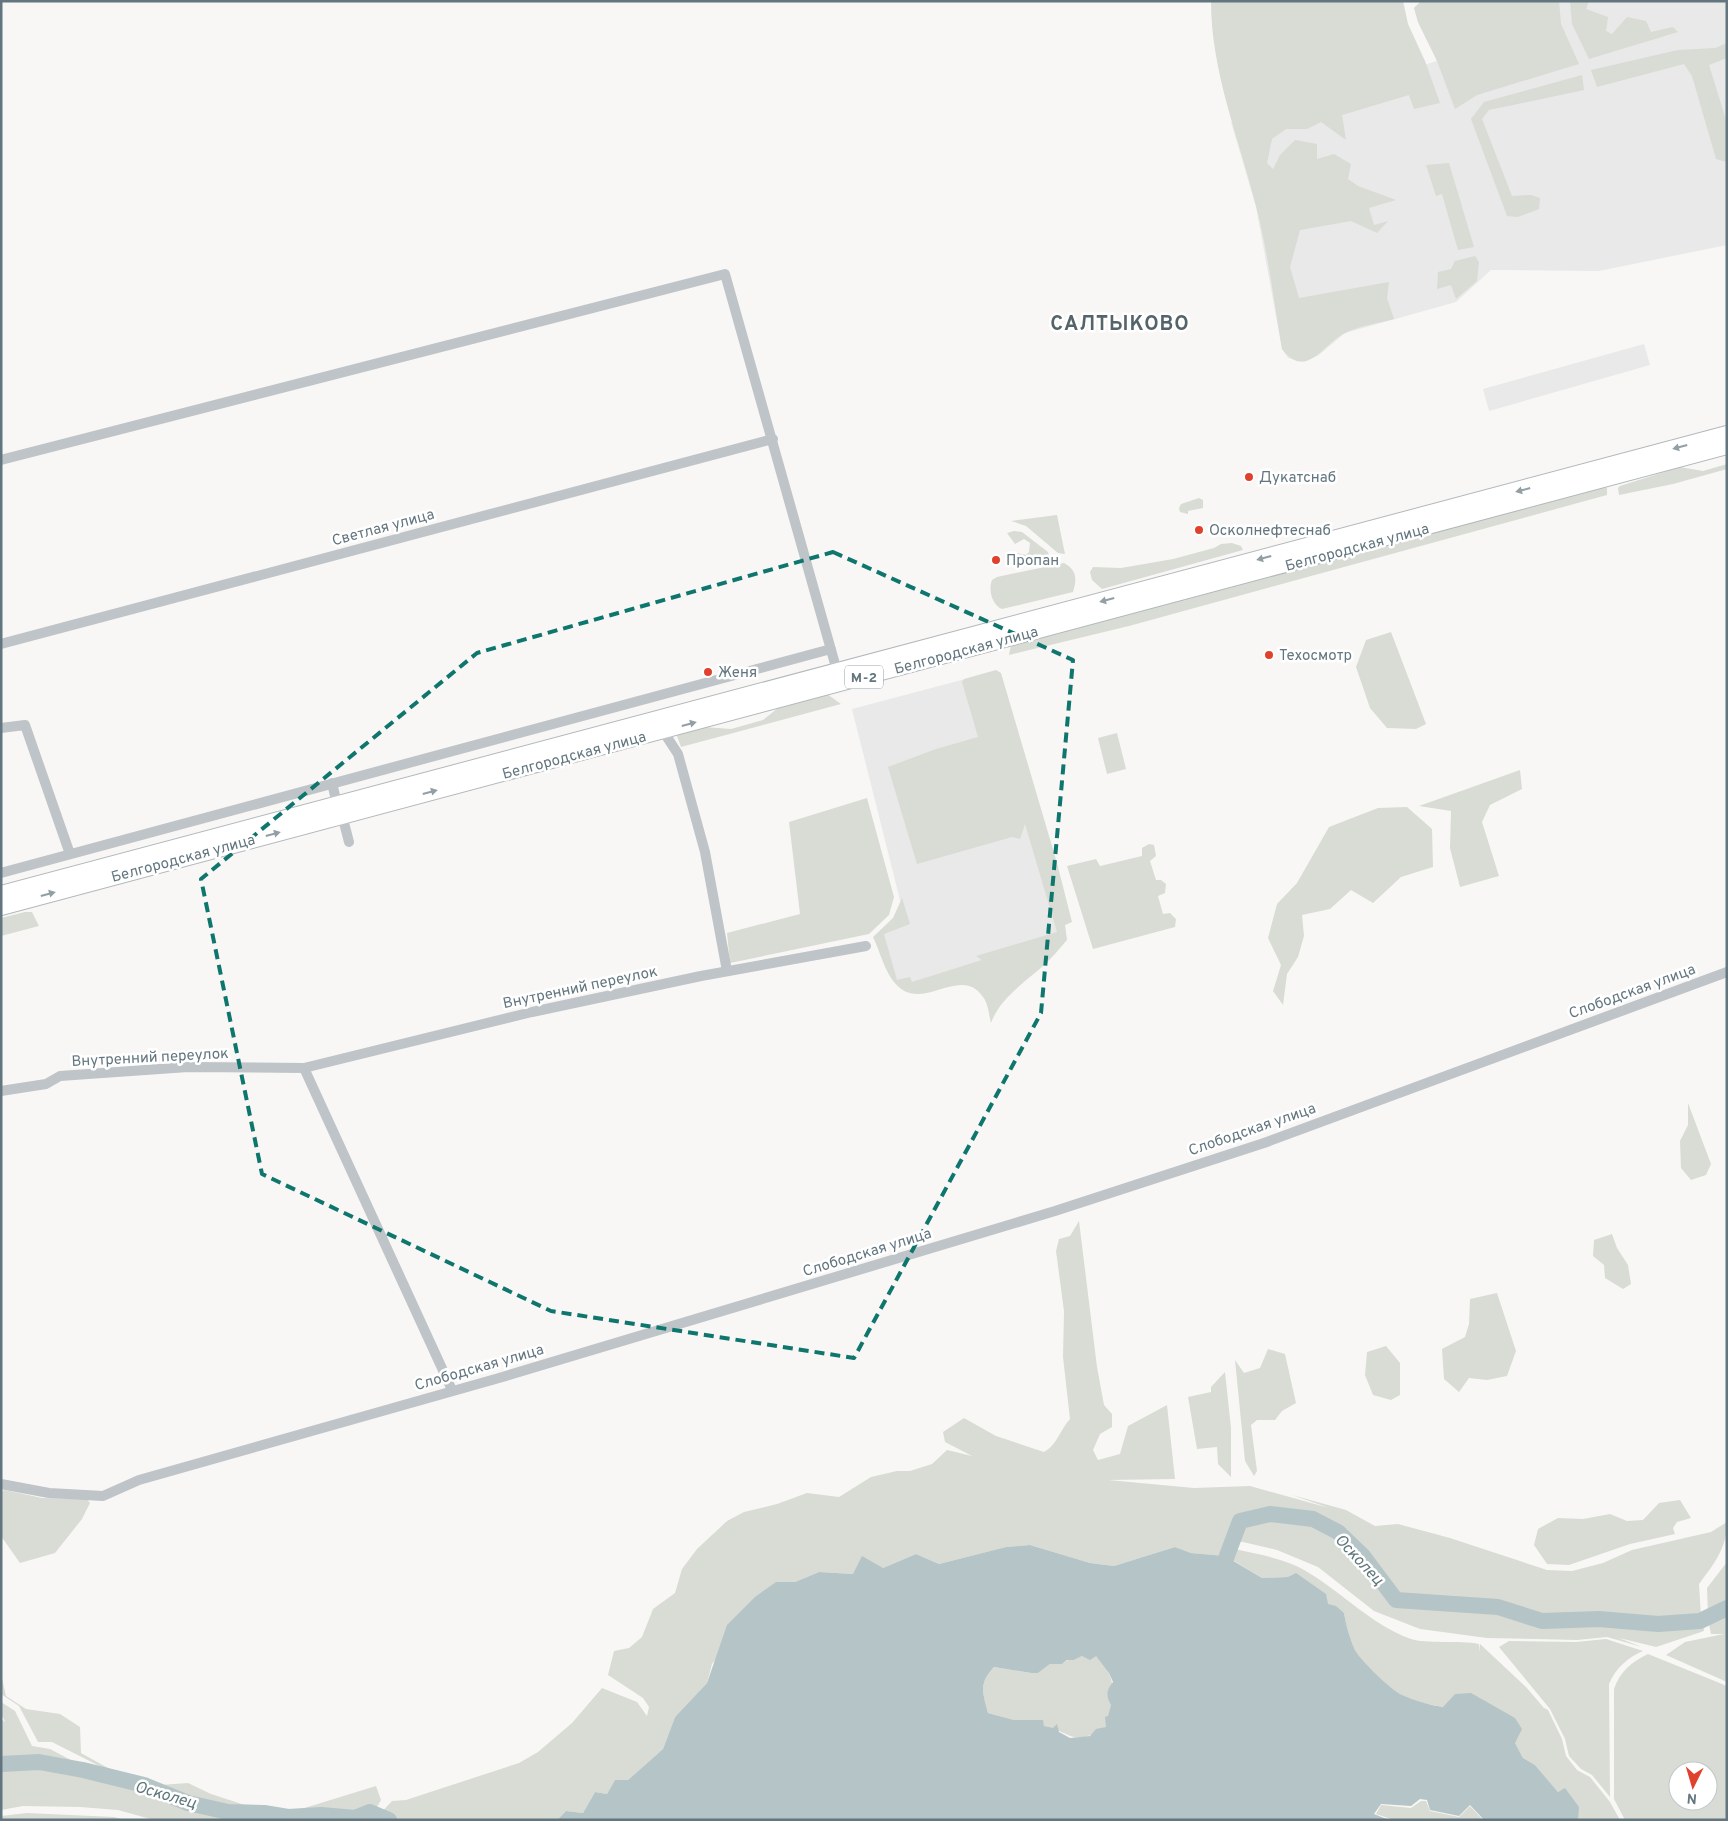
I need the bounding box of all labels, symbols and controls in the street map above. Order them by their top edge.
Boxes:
district label: САЛТЫКОВО [1050,312,1190,338]
one-way arrow [1672,443,1687,451]
place label: Дукатснаб [1259,469,1336,488]
marker: Дукатснаб [1243,471,1255,483]
one-way arrow [1516,486,1531,494]
street label: Светлая улица [330,506,437,551]
street label: Белгородская улица [1283,520,1432,577]
place label: Осколнефтеснаб [1209,522,1331,541]
marker: Осколнефтеснаб [1193,524,1205,536]
place label: Пропан [1006,552,1059,571]
marker: Пропан [990,554,1002,566]
one-way arrow [1257,554,1272,562]
one-way arrow [1100,596,1115,604]
street label: Белгородская улица [892,623,1041,680]
place label: Техосмотр [1279,647,1352,666]
marker: Техосмотр [1263,649,1275,661]
place label: Женя [718,664,757,683]
marker: Женя [702,666,714,678]
road number: М-2 [845,666,883,689]
one-way arrow [681,720,696,728]
street label: Белгородская улица [500,728,649,785]
one-way arrow [422,788,437,796]
one-way arrow [265,830,280,838]
street label: Белгородская улица [109,831,258,888]
one-way arrow [41,890,56,898]
street label: Слободская улица [1567,961,1699,1024]
street label: Внутренний переулок [501,963,659,1014]
street label: Внутренний переулок [71,1045,229,1072]
street label: Слободская улица [1186,1100,1319,1161]
street label: Слободская улица [801,1225,934,1282]
street label: Слободская улица [413,1341,546,1396]
water label: Осколец [1330,1531,1388,1590]
north arrow [1668,1761,1718,1811]
water label: Осколец [132,1778,199,1814]
text: N [1686,1789,1698,1806]

